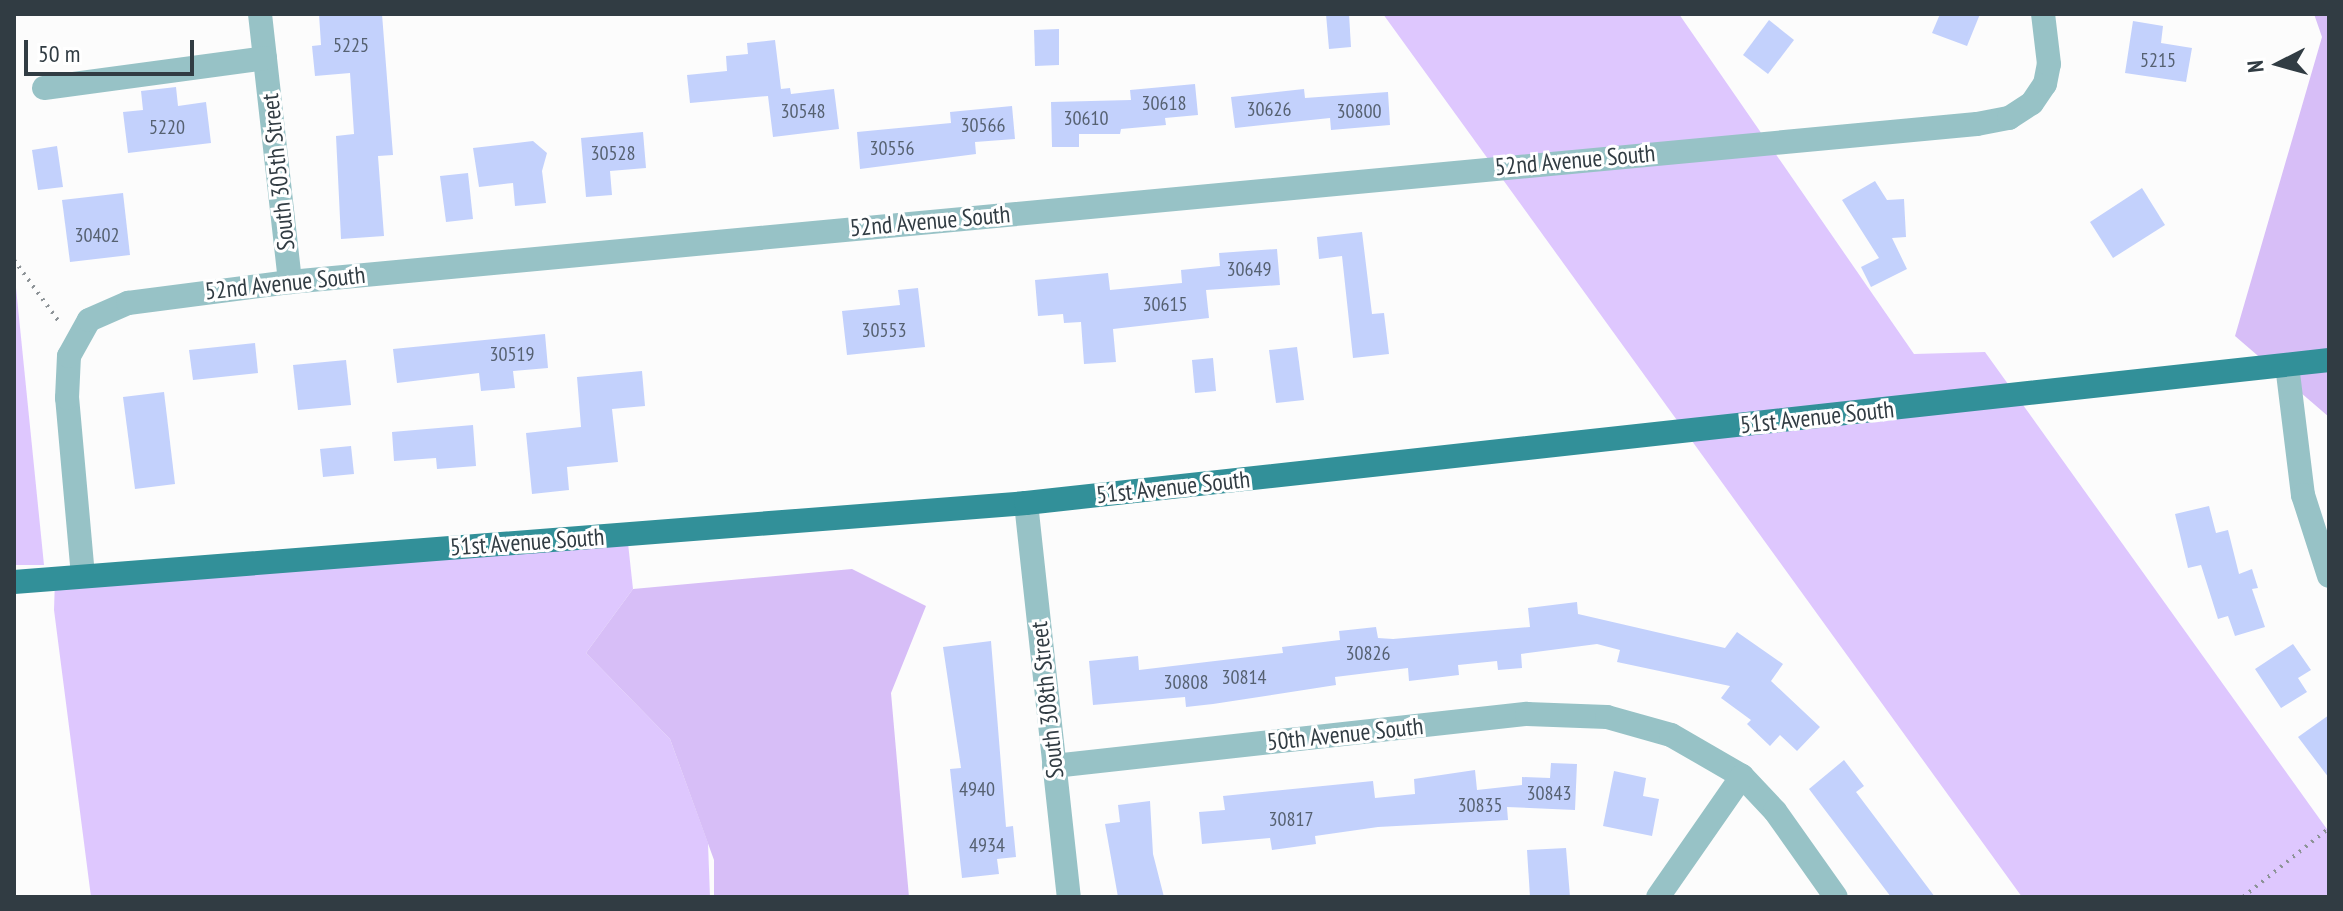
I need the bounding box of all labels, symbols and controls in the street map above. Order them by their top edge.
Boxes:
scale bar [28,24,198,74]
north arrow [2239,24,2319,104]
house number: 5225 [333,33,369,57]
text: 50 m [38,38,80,69]
house number: 5215 [2140,48,2176,72]
text: N [2241,59,2270,74]
house number: 30618 [1142,91,1186,115]
street label: South 305th Street [255,92,301,252]
house number: 30626 [1247,97,1291,121]
house number: 30548 [781,99,825,123]
house number: 30800 [1337,99,1381,123]
house number: 30610 [1064,106,1108,130]
house number: 30566 [961,113,1005,137]
house number: 5220 [149,115,185,139]
house number: 30556 [870,136,914,160]
street label: 52nd Avenue South [1493,139,1657,181]
house number: 30528 [591,141,635,165]
street label: 52nd Avenue South [848,200,1012,242]
house number: 30402 [75,223,119,247]
house number: 30649 [1227,257,1271,281]
street label: 52nd Avenue South [203,260,367,306]
house number: 30615 [1143,292,1187,316]
house number: 30553 [862,318,906,342]
house number: 30519 [490,342,534,366]
street label: 51st Avenue South [1738,395,1896,439]
street label: 51st Avenue South [1094,465,1252,509]
street label: 51st Avenue South [448,522,606,562]
street label: South 308th Street [1024,620,1070,780]
house number: 30826 [1346,641,1390,665]
house number: 30814 [1222,665,1266,689]
house number: 30808 [1164,670,1208,694]
street label: 50th Avenue South [1265,711,1425,757]
house number: 4940 [959,777,995,801]
house number: 30843 [1527,781,1571,805]
house number: 30835 [1458,793,1502,817]
house number: 30817 [1269,807,1313,831]
house number: 4934 [969,833,1005,857]

